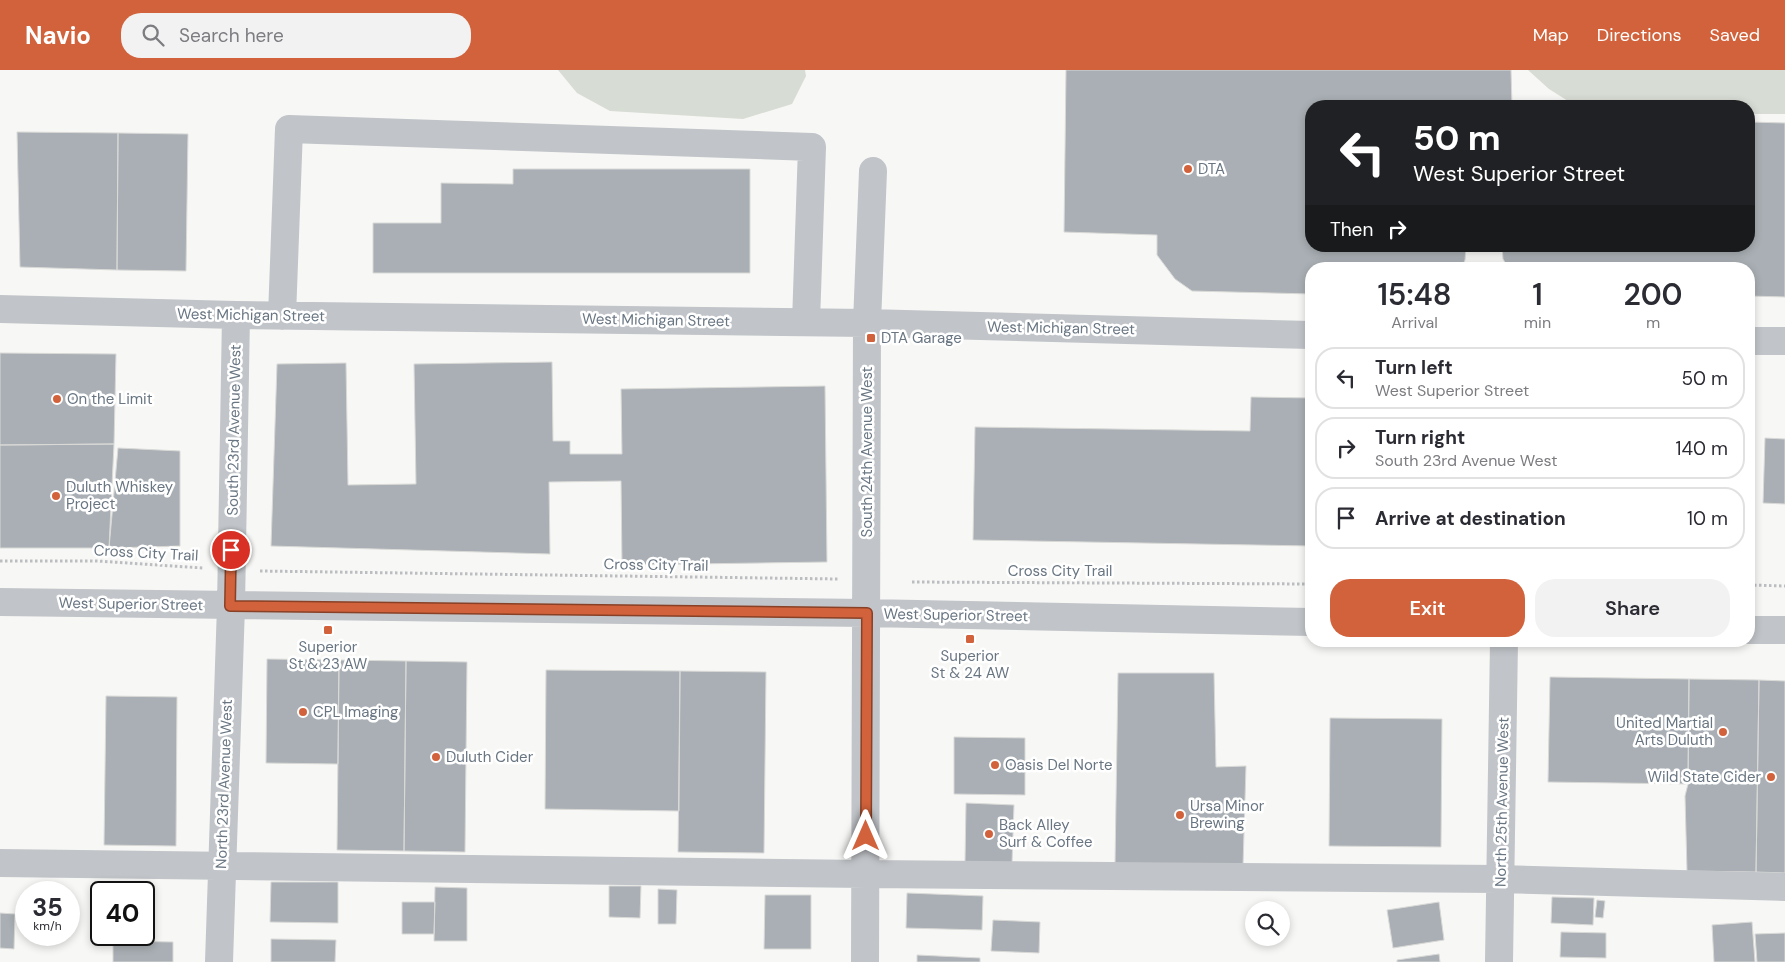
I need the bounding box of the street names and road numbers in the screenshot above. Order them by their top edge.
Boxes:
street label: West Michigan Street [177,304,325,326]
street label: West Michigan Street [582,309,730,331]
street label: West Michigan Street [987,317,1135,339]
street label: South 23rd Avenue West [223,344,245,516]
street label: South 24th Avenue West [857,366,877,538]
street label: Cross City Trail [93,540,199,566]
street label: Cross City Trail [603,554,709,576]
street label: Cross City Trail [1008,561,1112,581]
street label: West Superior Street [59,593,204,615]
street label: West Superior Street [884,604,1029,626]
street label: North 23rd Avenue West [211,699,237,869]
street label: North 25th Avenue West [1491,717,1513,887]

